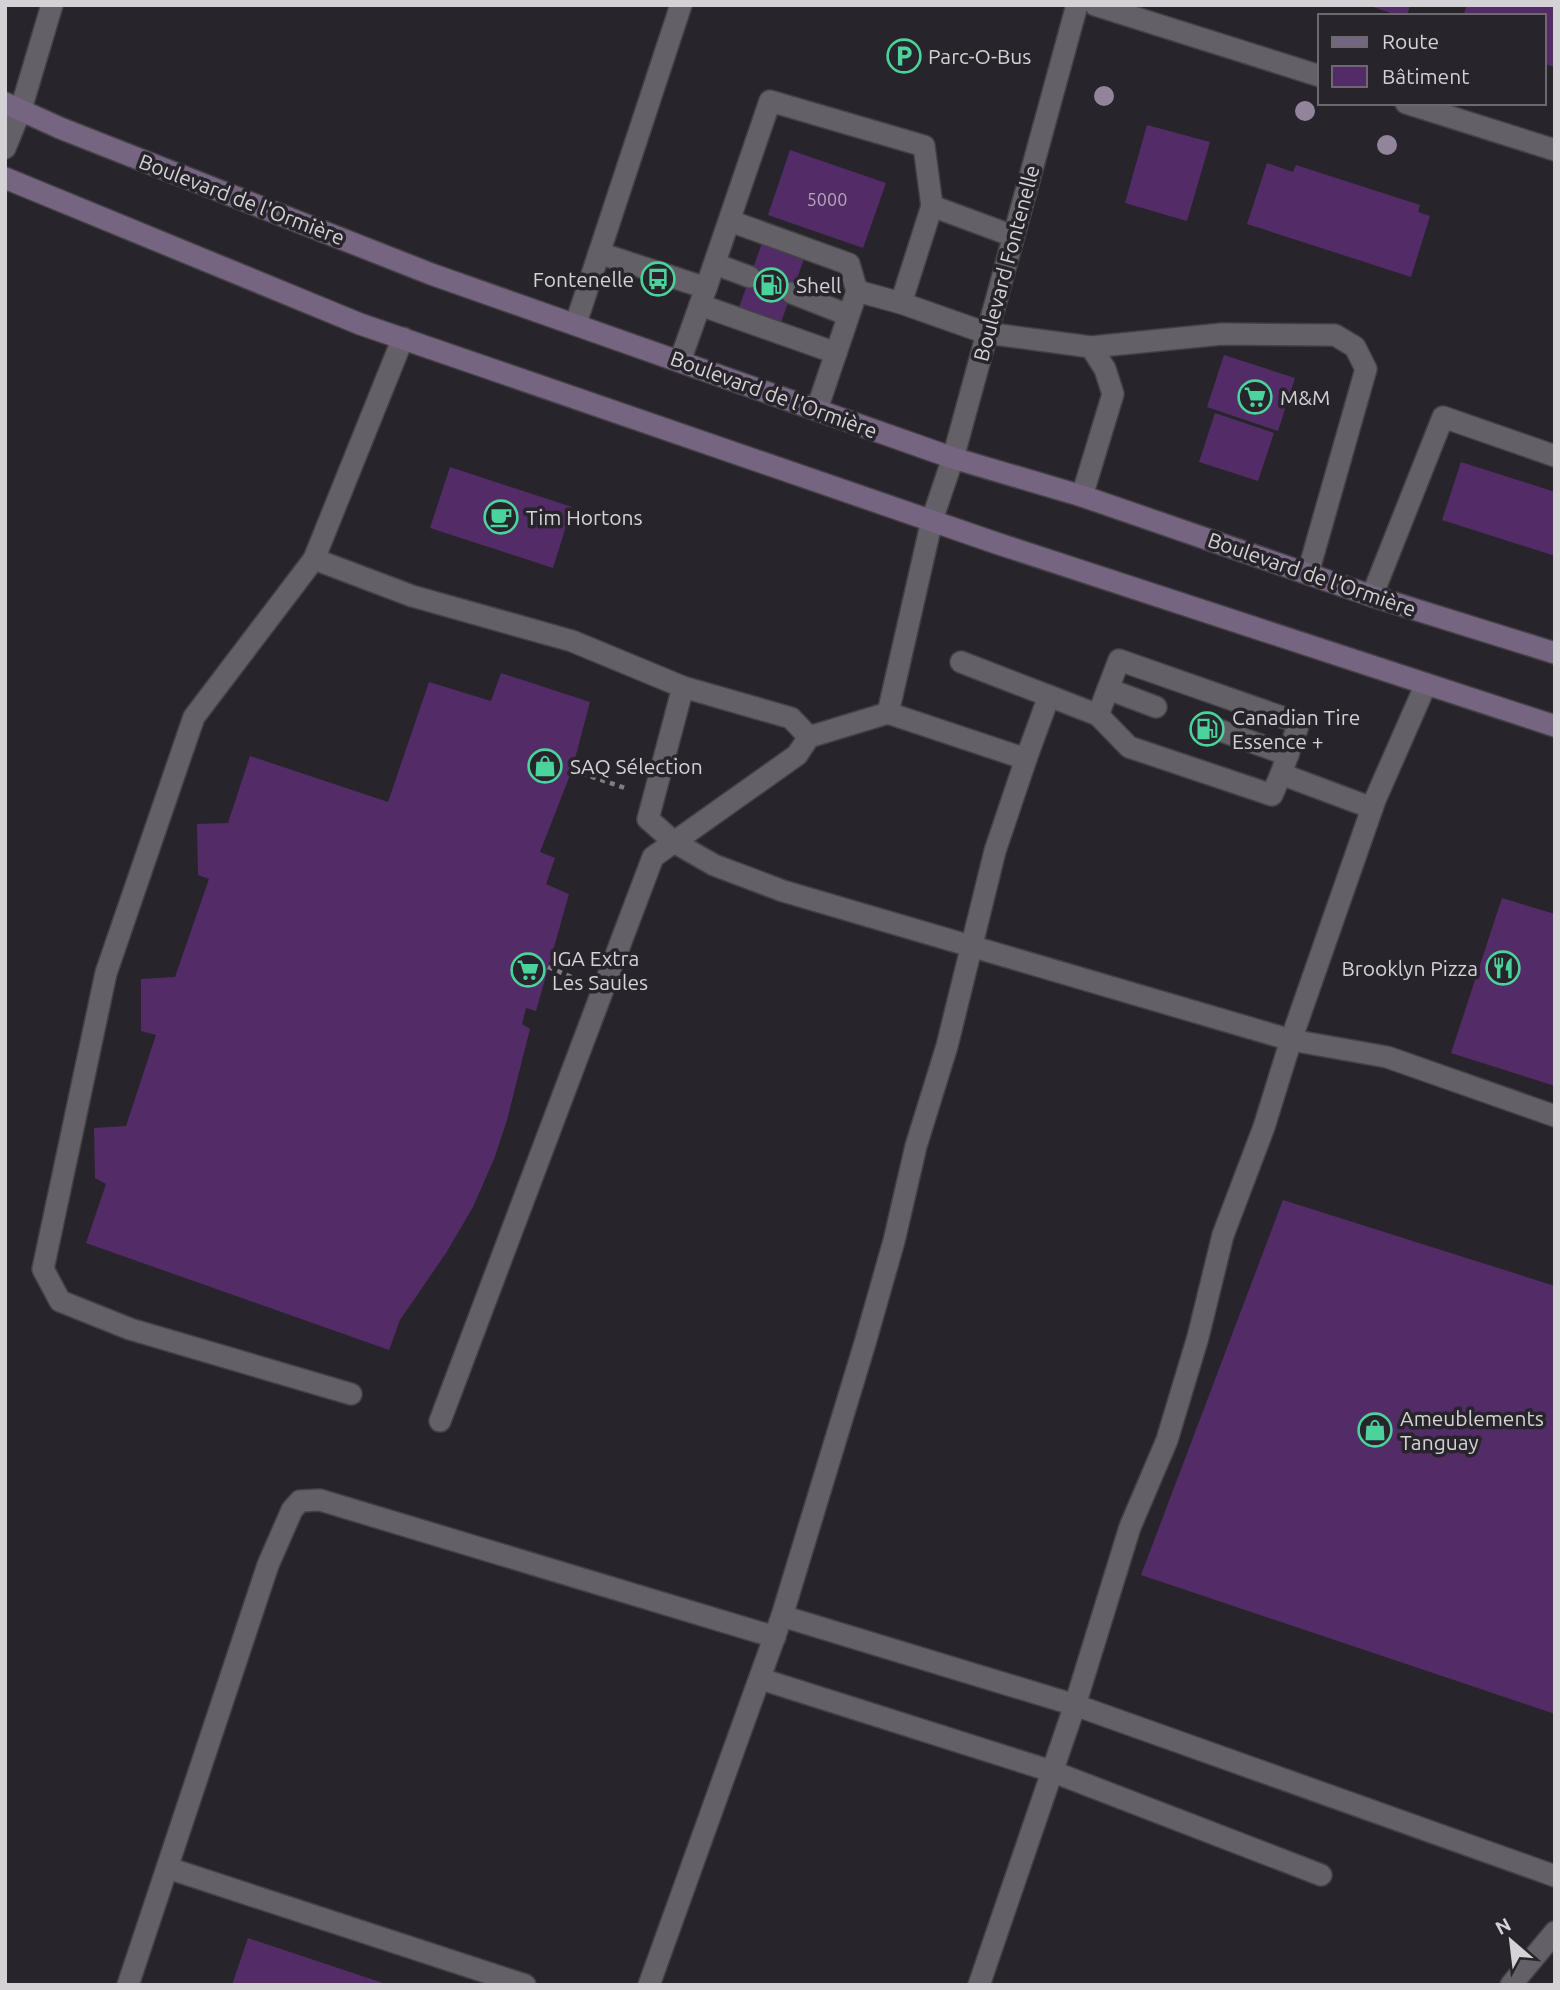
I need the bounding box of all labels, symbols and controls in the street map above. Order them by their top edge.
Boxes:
legend [1318,14,1546,105]
text: Route [1382,29,1439,53]
parking icon: Parc-O-Bus [885,37,923,75]
place label: Parc-O-Bus [928,44,1031,68]
text: Bâtiment [1382,64,1469,88]
street label: Boulevard de l'Ormière [136,149,348,249]
street label: Boulevard Fontenelle [968,162,1044,364]
house number: 5000 [807,189,847,209]
bus stop icon: Fontenelle [639,260,677,298]
fuel station icon: Shell [752,266,790,304]
place label: Fontenelle [533,267,634,291]
place label: Shell [796,273,842,297]
street label: Boulevard de l'Ormière [667,345,881,443]
supermarket icon: M&M [1236,378,1274,416]
place label: M&M [1280,385,1330,409]
cafe icon: Tim Hortons [482,498,520,536]
place label: Tim Hortons [526,505,643,529]
street label: Boulevard de l'Ormière [1205,527,1419,621]
place label: Canadian Tire Essence + [1232,705,1360,753]
fuel station icon: Canadian Tire Essence + [1188,710,1226,748]
shop icon: SAQ Sélection [526,747,564,785]
place label: SAQ Sélection [570,754,703,778]
place label: IGA Extra Les Saules [552,946,648,994]
restaurant icon: Brooklyn Pizza [1484,949,1522,987]
supermarket icon: IGA Extra Les Saules [509,951,547,989]
place label: Brooklyn Pizza [1341,956,1478,980]
place label: Ameublements Tanguay [1400,1406,1544,1454]
shop icon: Ameublements Tanguay [1356,1411,1394,1449]
north arrow [1476,1906,1546,1976]
text: N [1492,1913,1514,1939]

